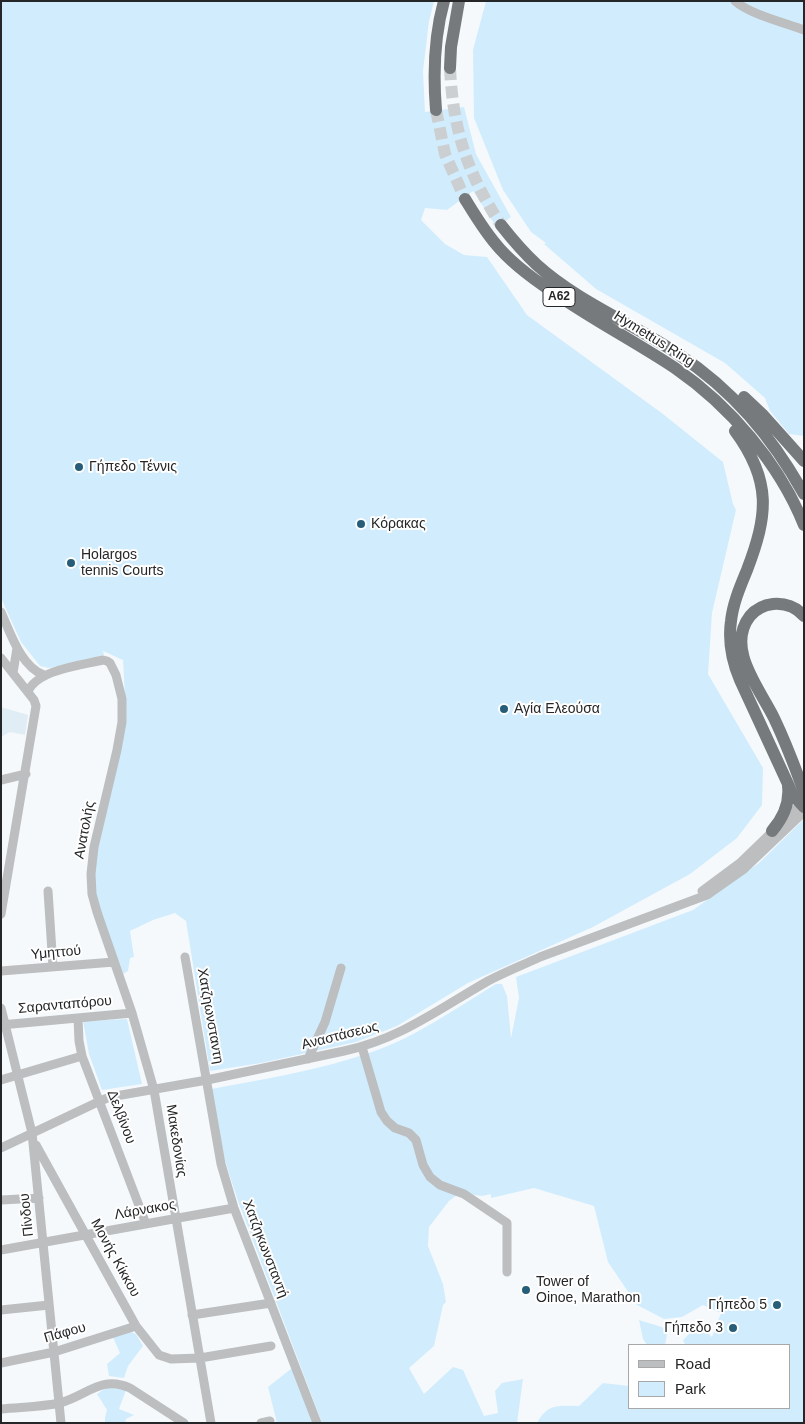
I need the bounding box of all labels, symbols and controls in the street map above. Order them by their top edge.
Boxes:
road number: Α62 [543,288,575,306]
street label: Hymettus Ring [611,308,697,370]
place label: Γήπεδο Τέννις [89,459,177,475]
marker: Γήπεδο Τέννις [73,461,85,473]
place label: Κόρακας [371,516,426,532]
marker: Κόρακας [355,518,367,530]
place label: Holargos tennis Courts [81,547,163,580]
marker: Holargos tennis Courts [65,557,77,569]
place label: Αγία Ελεούσα [514,701,600,717]
marker: Αγία Ελεούσα [498,703,510,715]
street label: Ανατολής [71,800,99,860]
street label: Υμηττού [30,942,82,964]
street label: Χατζηωνσταντη [193,967,227,1065]
street label: Σαρανταπόρου [17,993,113,1017]
street label: Αναστάσεως [300,1018,380,1054]
street label: Δελβίνου [103,1088,139,1146]
street label: Μακεδονίας [162,1103,190,1179]
street label: Πίνδου [16,1193,38,1237]
street label: Λάρνακος [113,1196,177,1224]
street label: Χατζηκωνσταντή [239,1198,291,1300]
street label: Μονής Κίκκου [87,1216,143,1300]
place label: Tower of Oinoe, Marathon [536,1274,640,1306]
marker: Tower of Oinoe, Marathon [520,1284,532,1296]
place label: Γήπεδο 5 [708,1297,767,1313]
marker: Γήπεδο 5 [771,1299,783,1311]
street label: Πάφου [42,1319,88,1347]
place label: Γήπεδο 3 [664,1320,723,1336]
marker: Γήπεδο 3 [727,1322,739,1334]
legend [628,1344,790,1409]
text: Road [675,1355,711,1372]
text: Park [675,1380,706,1397]

